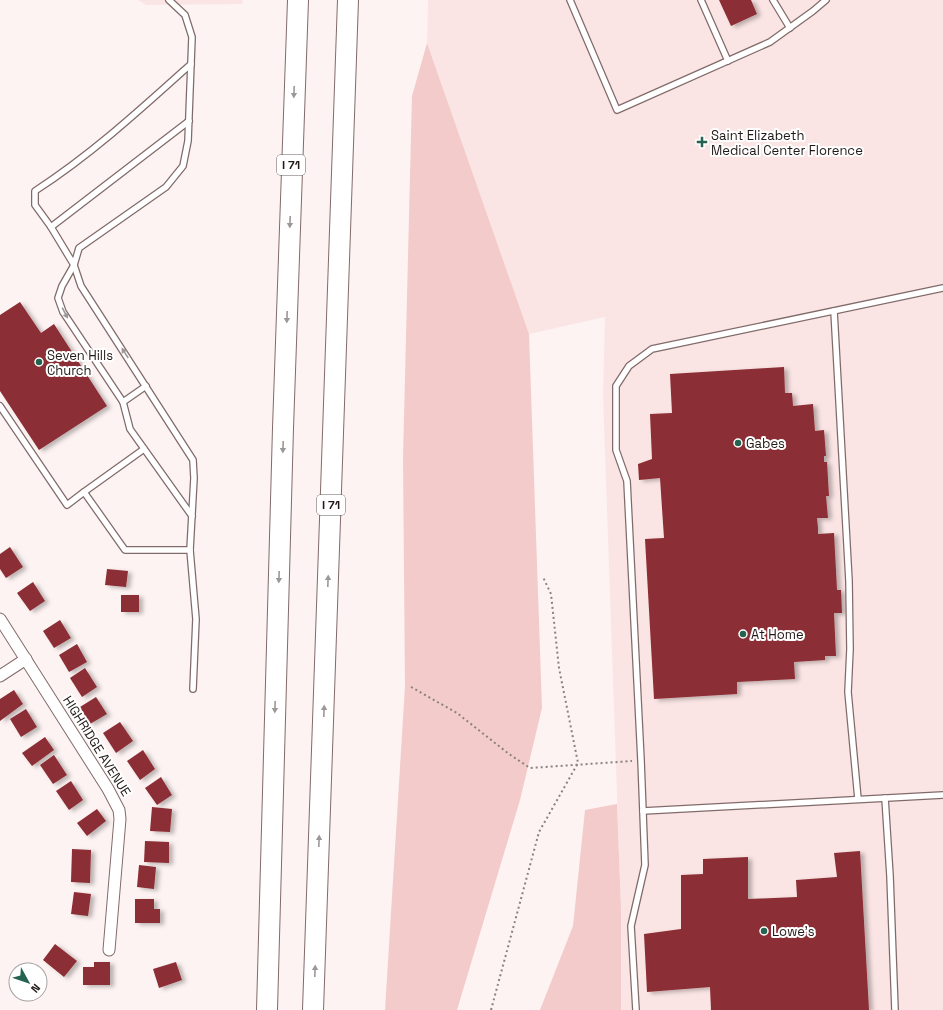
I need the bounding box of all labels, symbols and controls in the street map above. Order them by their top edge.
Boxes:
one-way arrow [291,86,297,99]
place label: Saint Elizabeth Medical Center Florence [711,127,863,159]
marker: Saint Elizabeth Medical Center Florence [696,136,708,148]
road number: I 71 [277,155,305,175]
one-way arrow [286,216,293,228]
one-way arrow [61,307,68,319]
one-way arrow [284,311,290,324]
place label: Seven Hills Church [47,347,113,379]
one-way arrow [121,348,129,358]
marker: Seven Hills Church [34,357,44,367]
place label: Gabes [746,435,785,452]
marker: Gabes [733,438,743,448]
one-way arrow [280,441,286,454]
road number: I 71 [317,495,345,515]
one-way arrow [276,571,282,584]
one-way arrow [325,574,331,587]
place label: At Home [751,626,804,643]
marker: At Home [738,629,748,639]
street label: HIGHRIDGE AVENUE [59,693,135,799]
one-way arrow [272,701,279,713]
one-way arrow [320,705,327,717]
one-way arrow [316,834,322,847]
place label: Lowe's [772,923,815,940]
marker: Lowe's [759,926,769,936]
north arrow [8,962,48,1002]
one-way arrow [312,964,318,977]
text: N [28,981,43,996]

